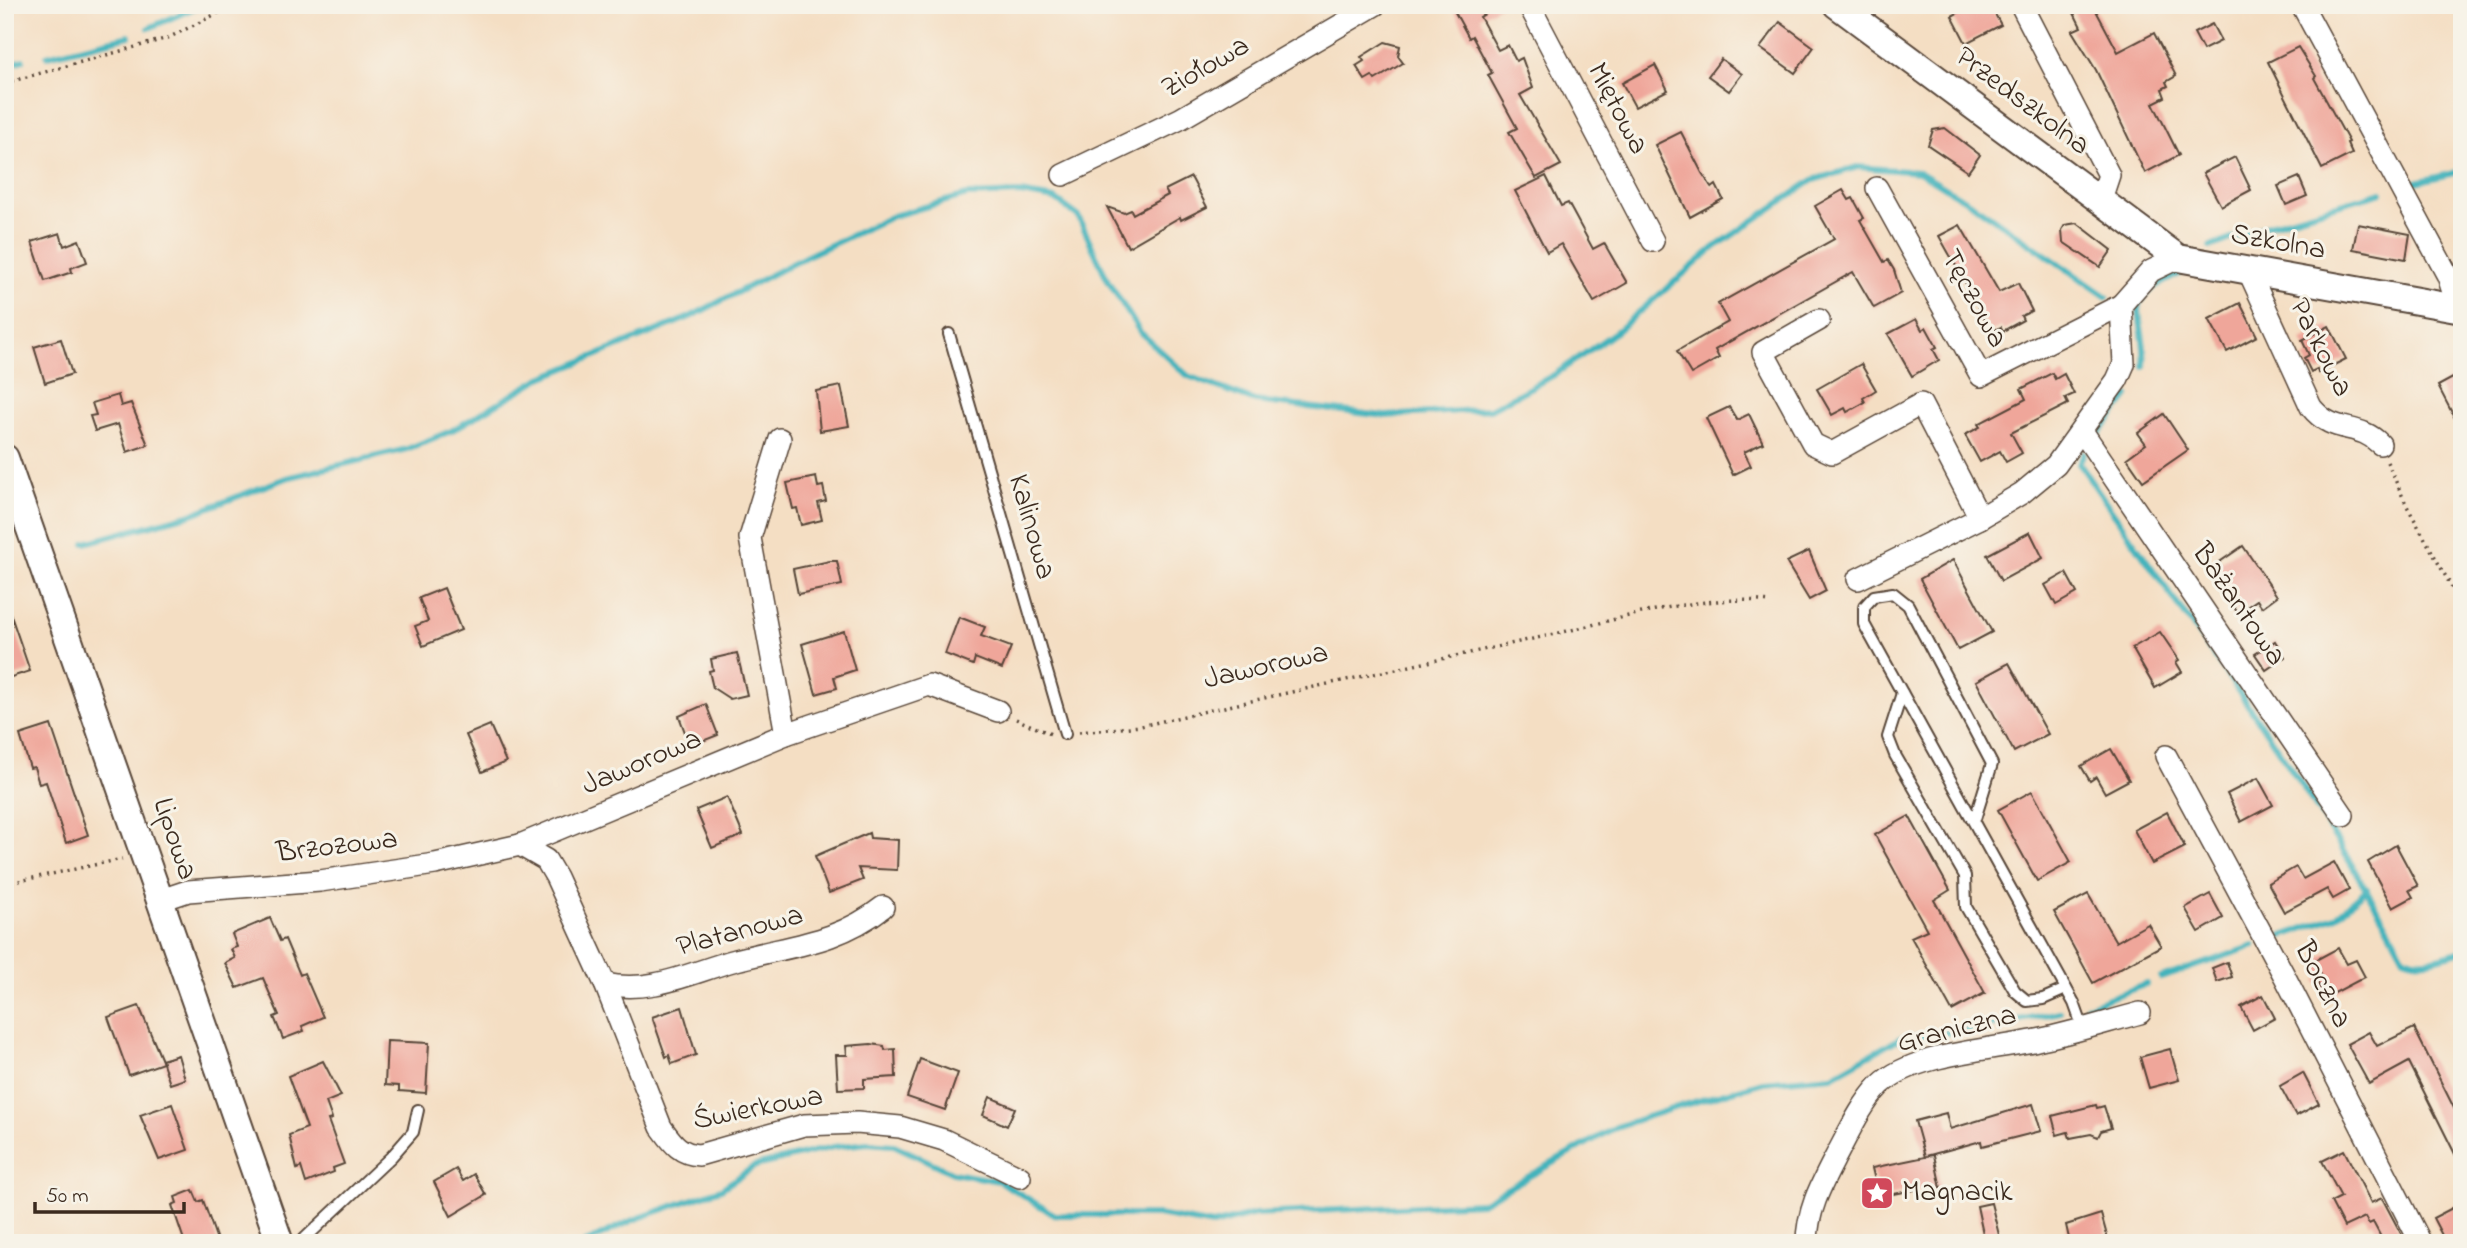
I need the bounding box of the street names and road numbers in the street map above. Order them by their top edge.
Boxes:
street label: Ziołowa [1154,25,1258,111]
street label: Przedszkolna [1945,36,2099,168]
street label: Miętowa [1574,55,1660,163]
street label: Szkolna [2227,213,2329,273]
street label: Tęczowa [1928,242,2018,356]
street label: Parkowa [2276,291,2364,405]
street label: Kalinowa [995,469,1067,585]
street label: Bażantowa [2179,534,2297,676]
street label: Jaworowa [1199,631,1333,703]
street label: Jaworowa [575,718,709,808]
street label: Lipowa [139,792,209,886]
street label: Brzozowa [273,818,400,876]
street label: Platanowa [672,894,808,970]
street label: Boczna [2281,933,2363,1036]
street label: Graniczna [1893,994,2021,1066]
street label: Świerkowa [689,1075,827,1143]

